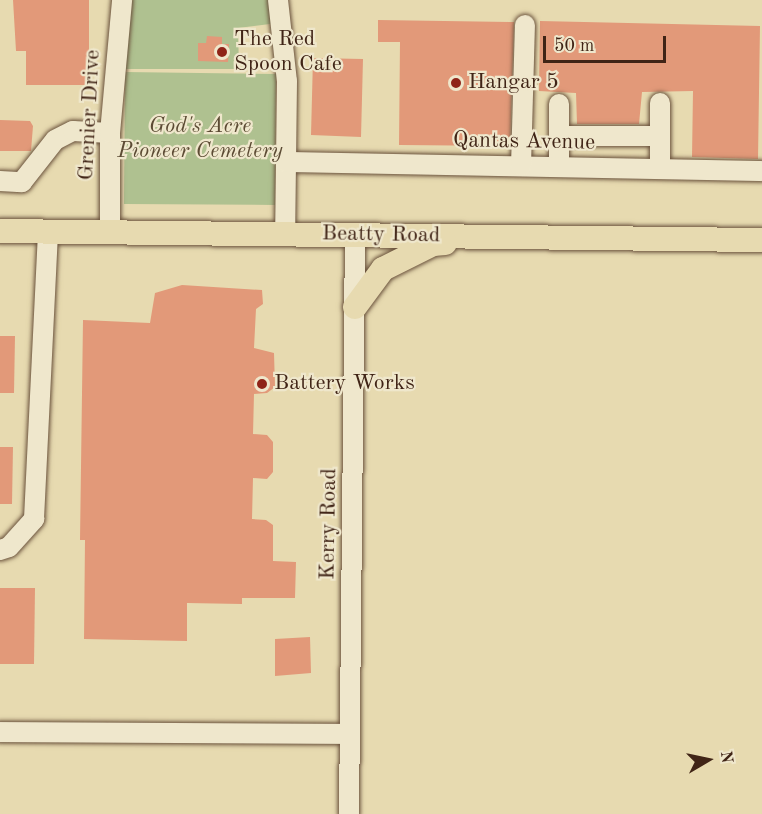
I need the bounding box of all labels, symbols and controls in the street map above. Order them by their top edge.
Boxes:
scale bar [546,24,669,62]
place label: The Red Spoon Cafe [234,26,342,78]
text: 50 m [554,37,594,55]
marker: The Red Spoon Cafe [215,45,229,59]
street label: Grenier Drive [73,49,107,181]
place label: Hangar 5 [468,70,559,96]
marker: Hangar 5 [449,76,463,90]
park label: God's Acre Pioneer Cemetery [117,113,283,164]
street label: Qantas Avenue [453,128,595,156]
street label: Beatty Road [322,221,440,249]
place label: Battery Works [274,371,415,397]
marker: Battery Works [255,377,269,391]
street label: Kerry Road [315,468,343,580]
north arrow [678,730,738,790]
text: N [717,750,735,764]

